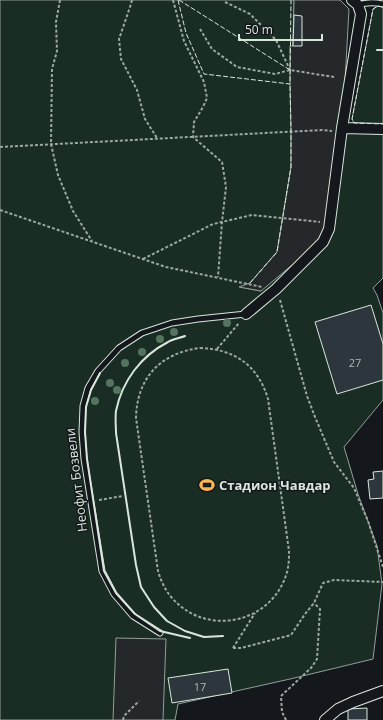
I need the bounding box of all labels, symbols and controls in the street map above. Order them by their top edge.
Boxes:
scale bar [239,16,322,42]
text: 50 m [245,21,273,38]
house number: 27 [349,355,361,370]
street label: Неофит Бозвели [61,427,91,533]
sports icon: Стадион Чавдар [198,476,216,494]
place label: Стадион Чавдар [219,476,331,494]
house number: 17 [194,679,206,694]

